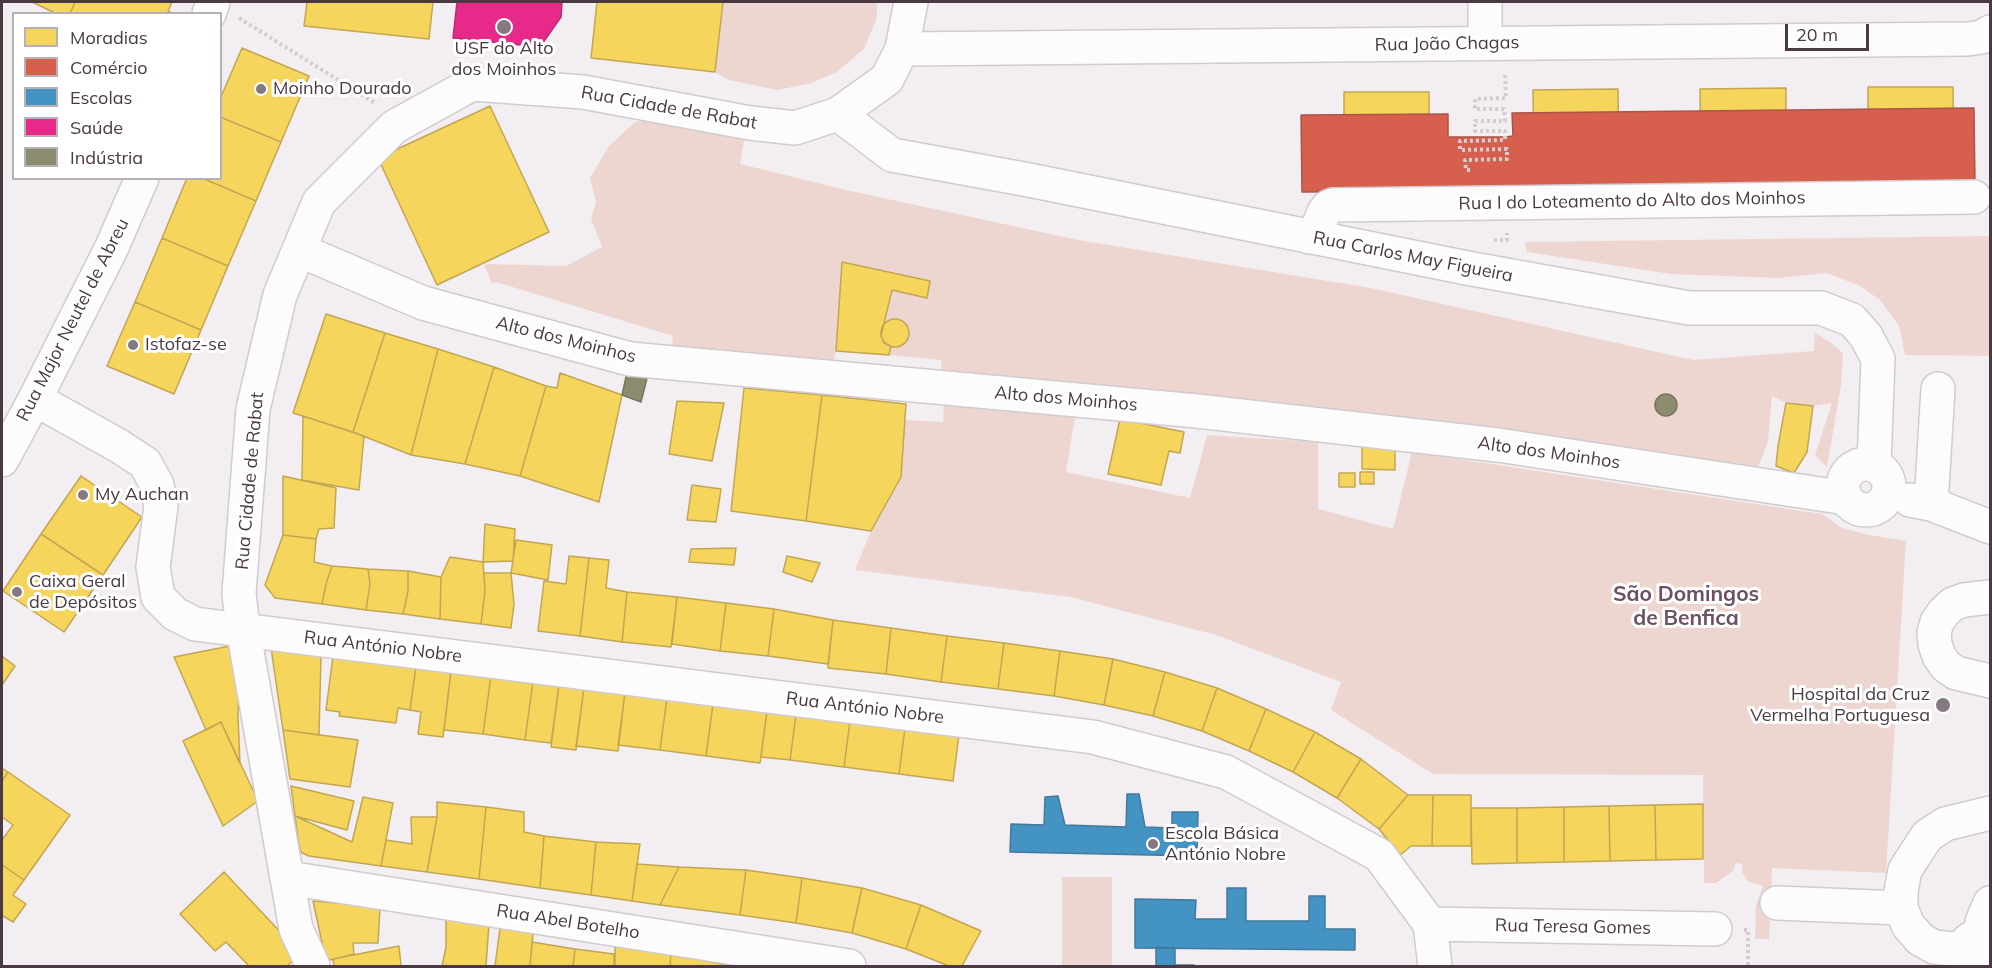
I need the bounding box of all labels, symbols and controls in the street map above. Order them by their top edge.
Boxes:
legend [12,12,222,180]
scale bar [1788,12,1872,50]
marker: USF do Alto dos Moinhos [495,18,513,36]
text: 20 m [1796,23,1838,46]
text: Moradias [70,26,148,49]
street label: Rua João Chagas [1375,32,1519,56]
place label: USF do Alto dos Moinhos [451,38,557,80]
text: Comércio [70,56,147,79]
place label: Moinho Dourado [273,78,412,100]
marker: Moinho Dourado [254,82,268,96]
street label: Rua Cidade de Rabat [579,82,759,134]
text: Escolas [70,86,132,109]
text: Saúde [70,116,123,139]
text: Indústria [70,146,143,169]
street label: Rua I do Loteamento do Alto dos Moinhos [1458,187,1806,215]
street label: Rua Major Neutel de Abreu [12,215,134,425]
street label: Rua Carlos May Figueira [1311,227,1515,287]
street label: Alto dos Moinhos [494,312,638,368]
place label: Istofaz-se [145,334,227,356]
marker: Istofaz-se [126,338,140,352]
street label: Alto dos Moinhos [993,382,1139,416]
street label: Rua Cidade de Rabat [231,391,269,571]
street label: Alto dos Moinhos [1476,432,1622,474]
place label: My Auchan [95,484,189,506]
marker: My Auchan [76,488,90,502]
place label: Caixa Geral de Depósitos [29,571,137,614]
district label: São Domingos de Benfica [1613,582,1759,632]
marker: Caixa Geral de Depósitos [10,585,24,599]
street label: Rua António Nobre [303,627,463,667]
place label: Hospital da Cruz Vermelha Portuguesa [1750,684,1930,726]
street label: Rua António Nobre [785,688,945,728]
marker: Hospital da Cruz Vermelha Portuguesa [1934,696,1952,714]
place label: Escola Básica António Nobre [1165,823,1286,866]
marker: Escola Básica António Nobre [1146,837,1160,851]
street label: Rua Abel Botelho [495,900,641,944]
street label: Rua Teresa Gomes [1495,915,1651,939]

